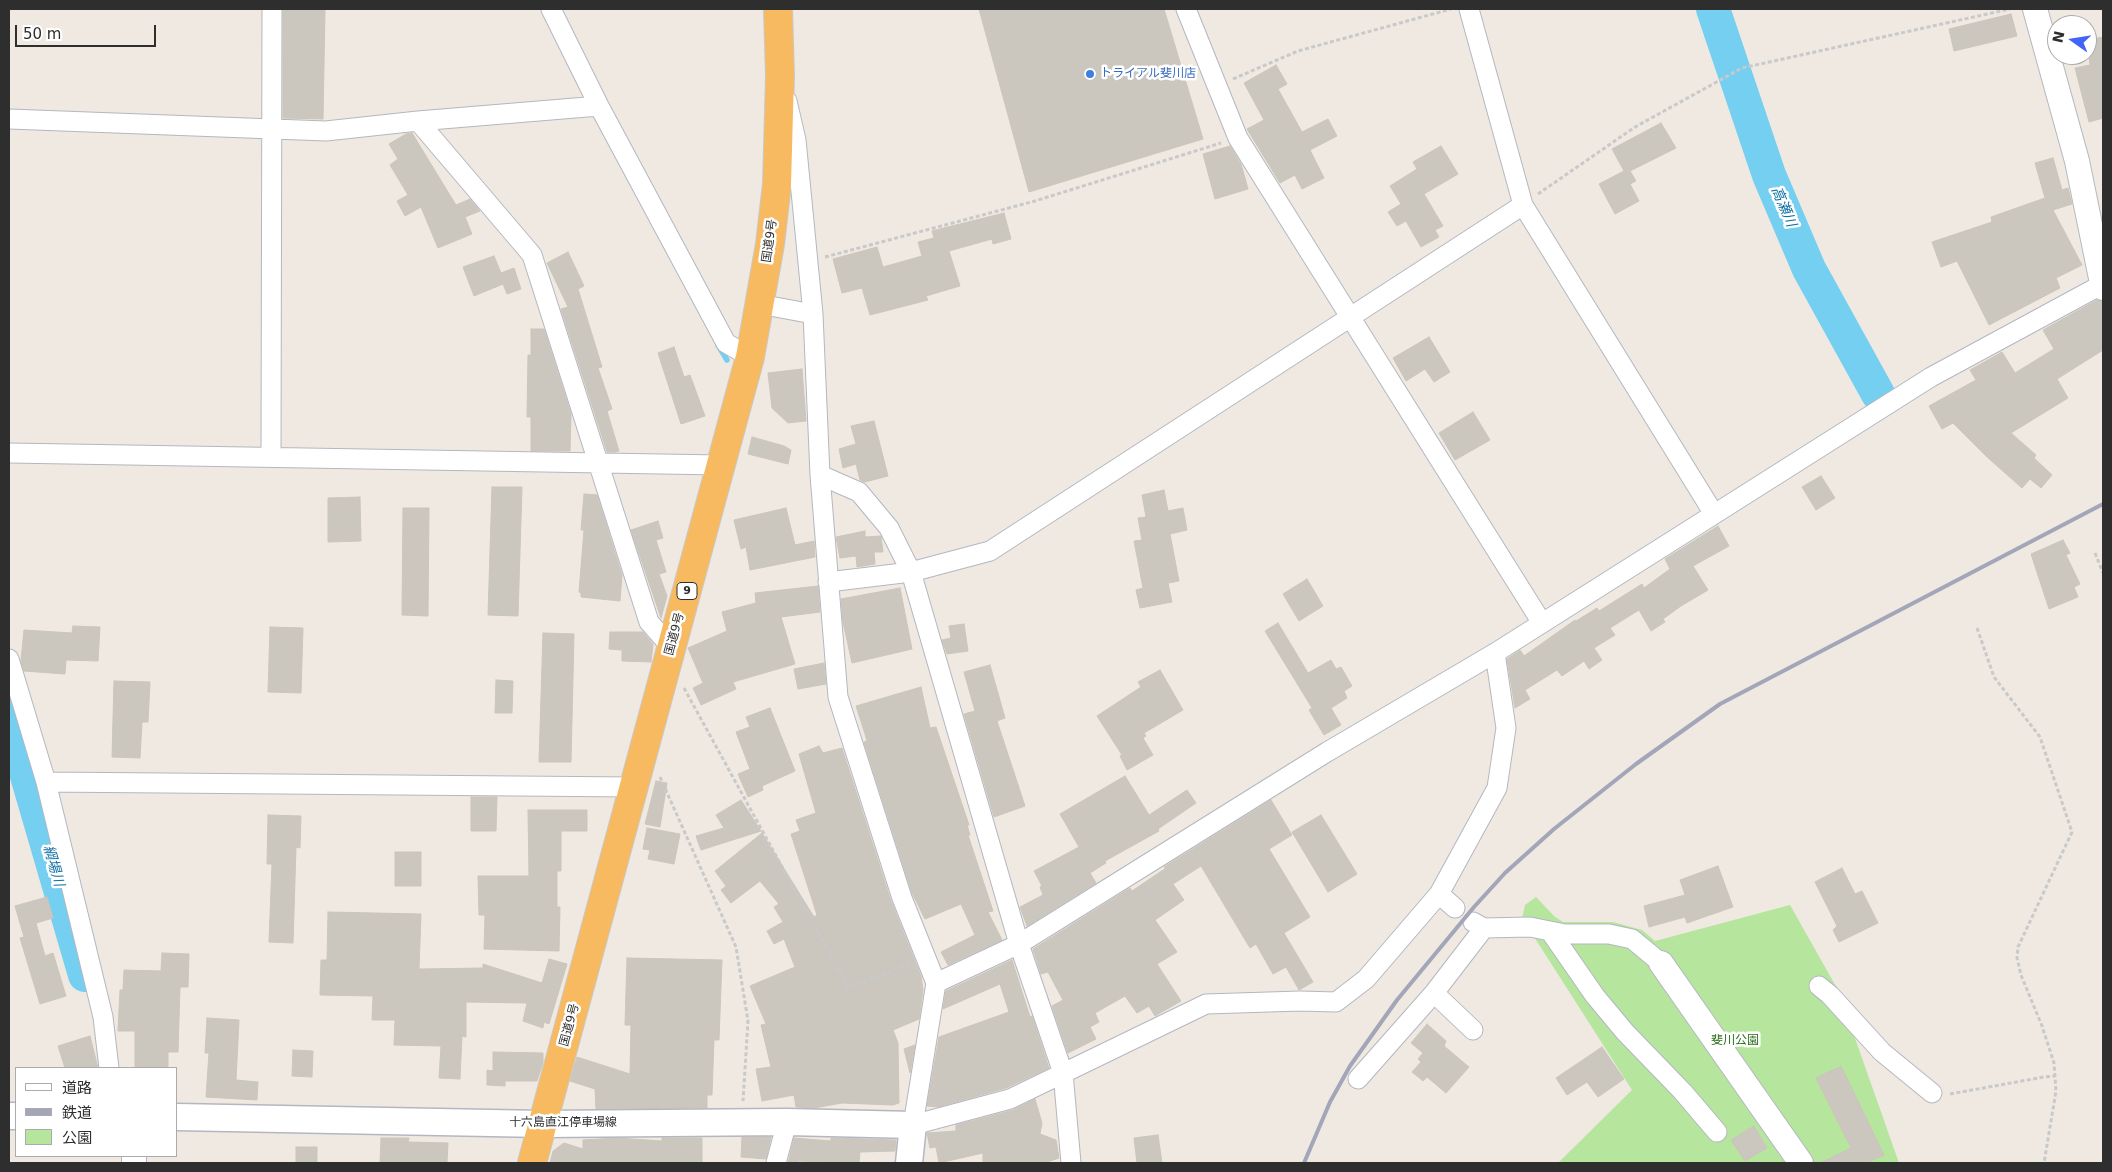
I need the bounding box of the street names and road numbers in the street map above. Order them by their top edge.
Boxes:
street label: 国道9号 [760,218,780,264]
road number: 9 [677,582,697,600]
street label: 国道9号 [662,611,688,657]
street label: 国道9号 [557,1002,583,1048]
street label: 十六島直江停車場線 [509,1116,617,1130]

